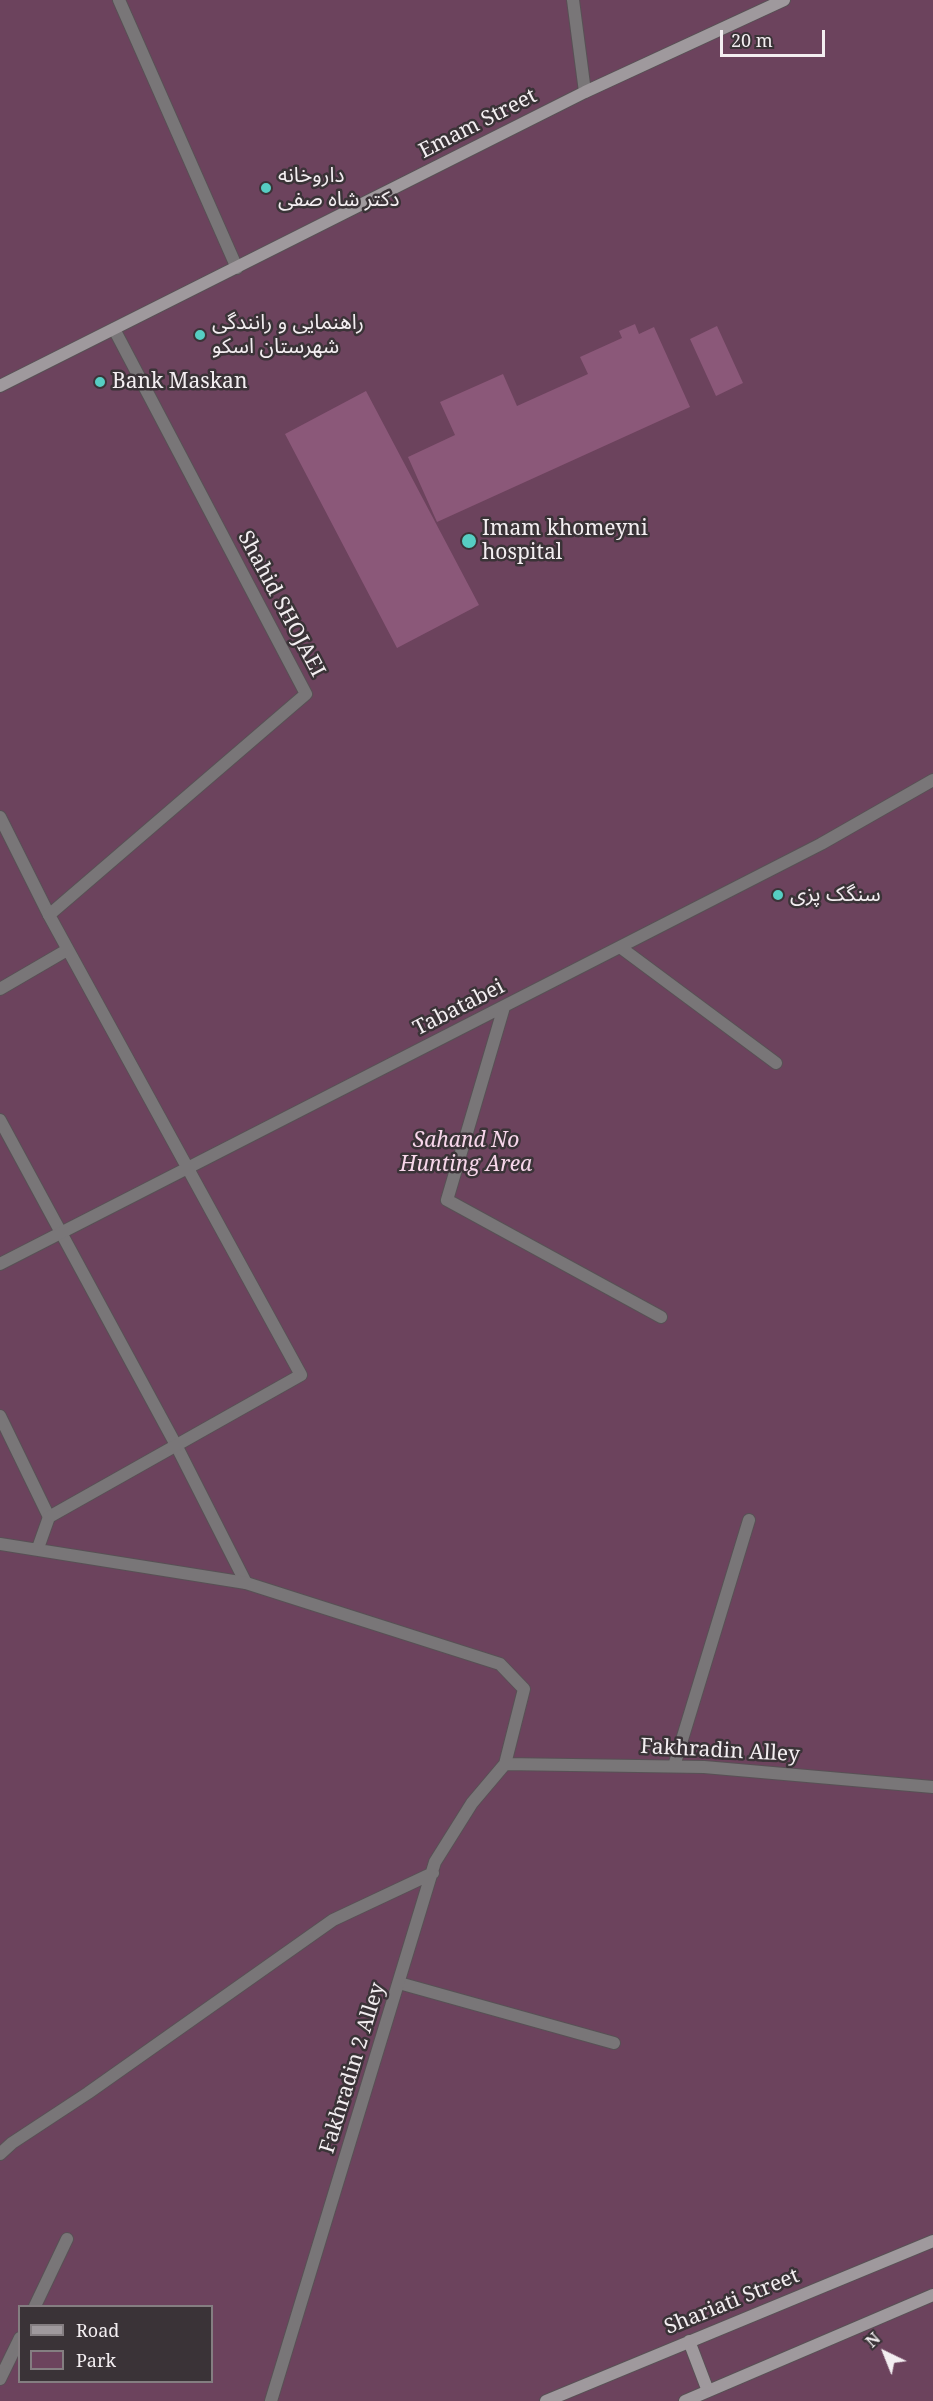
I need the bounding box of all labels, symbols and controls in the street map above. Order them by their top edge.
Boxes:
scale bar [723,18,828,56]
text: 20 m [731,28,773,52]
street label: Emam Street [415,84,541,164]
place label: داروخانه دکتر شاه صفی [278,163,400,213]
marker: داروخانه دکتر شاه صفی [259,181,273,195]
place label: راهنمایی و رانندگی شهرستان اسکو [212,310,364,360]
marker: راهنمایی و رانندگی شهرستان اسکو [193,328,207,342]
place label: Bank Maskan [112,369,247,395]
marker: Bank Maskan [93,375,107,389]
place label: Imam khomeyni hospital [482,516,648,566]
street label: Shahid SHOJAEI [232,527,330,681]
marker: Imam khomeyni hospital [460,532,478,550]
place label: سنگک پزی [790,882,881,908]
marker: سنگک پزی [771,888,785,902]
street label: Tabatabei [409,974,509,1042]
park label: Sahand No Hunting Area [400,1128,532,1178]
street label: Fakhradin Alley [640,1734,800,1768]
street label: Fakhradin 2 Alley [315,1980,391,2156]
street label: Shariati Street [661,2264,803,2340]
legend [18,2305,213,2383]
text: Road [76,2318,119,2342]
north arrow [855,2323,915,2383]
text: N [861,2327,885,2352]
text: Park [76,2348,116,2372]

